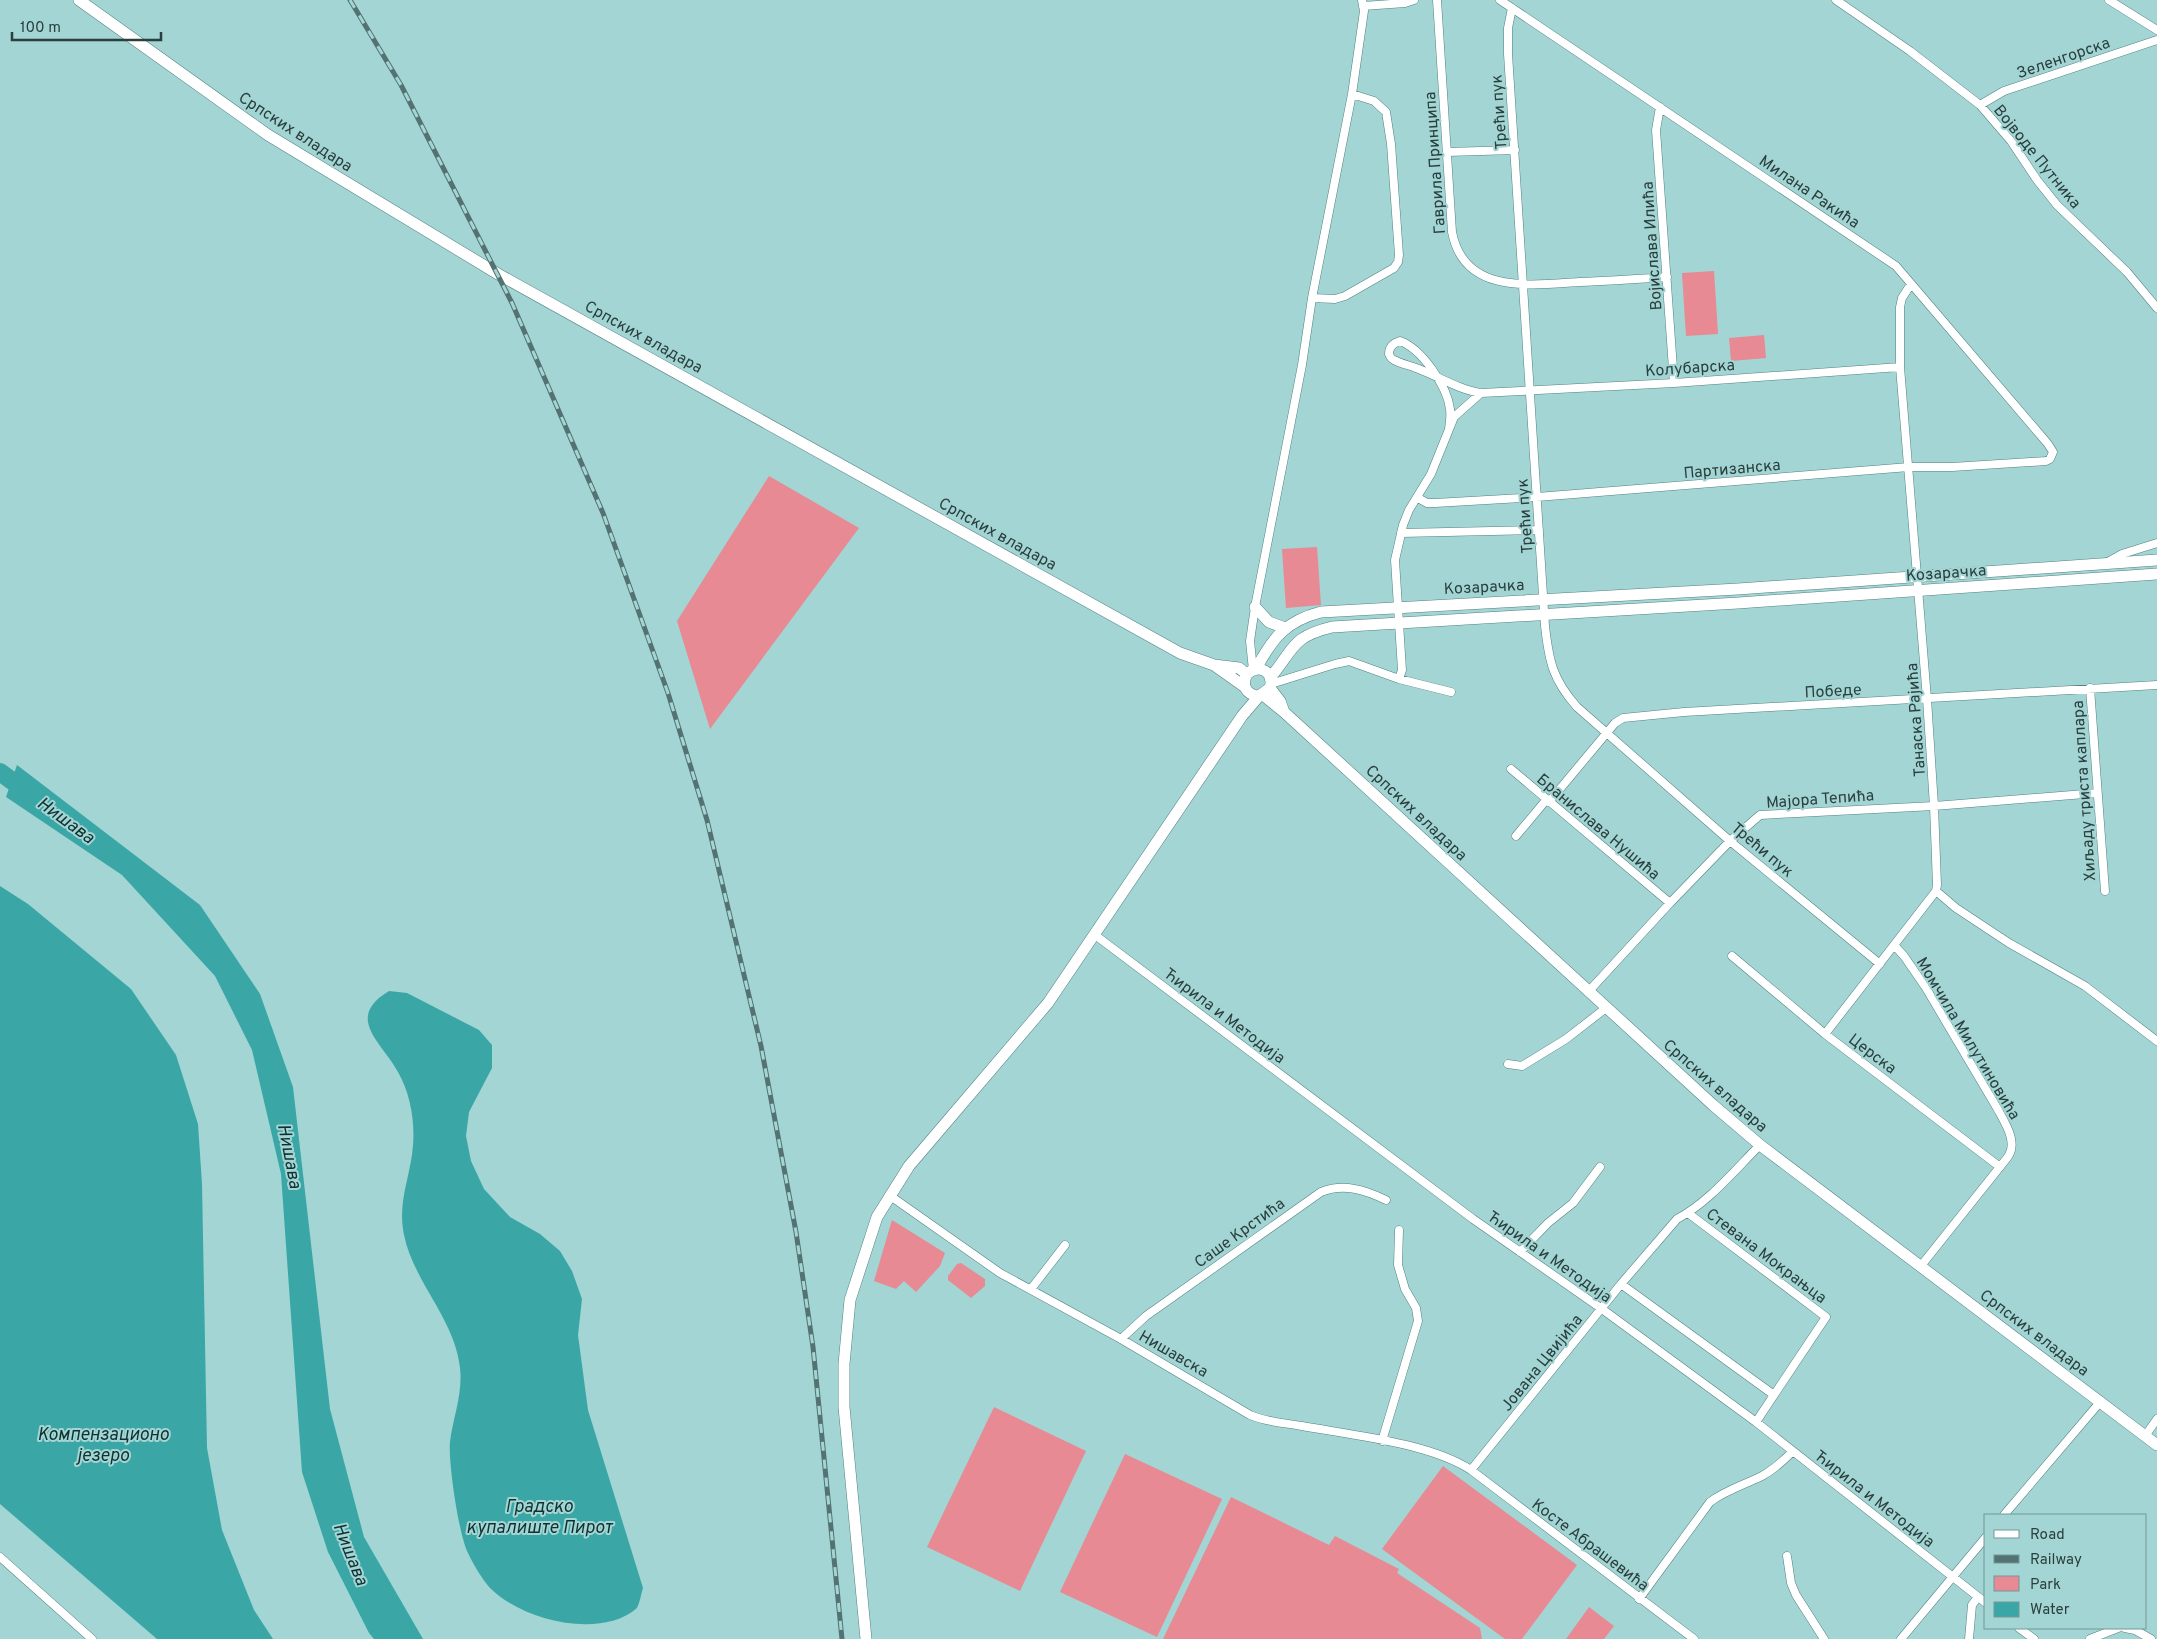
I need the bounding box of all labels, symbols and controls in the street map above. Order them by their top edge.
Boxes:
scale bar [12,10,161,42]
text: 100 m [20,19,61,38]
street label: Зеленгорска [2014,34,2113,84]
street label: Трећи пук [1487,74,1513,150]
street label: Српских владара [234,88,356,177]
street label: Гаврила Принципа [1421,91,1451,235]
street label: Војводе Путника [1988,101,2085,213]
street label: Милана Ракића [1755,152,1863,234]
street label: Војислава Илића [1639,181,1667,311]
street label: Српских владара [580,297,706,378]
street label: Колубарска [1645,356,1736,382]
street label: Партизанска [1683,456,1781,484]
street label: Трећи пук [1513,478,1539,554]
street label: Српских владара [934,494,1060,575]
street label: Козарачка [1905,561,1987,587]
street label: Козарачка [1443,576,1525,600]
street label: Танаска Рајића [1903,662,1931,777]
street label: Победе [1804,681,1862,703]
street label: Хиљаду триста каплара [2069,700,2101,882]
street label: Српских владара [1361,761,1471,866]
street label: Бранислава Нушића [1532,770,1663,885]
street label: Мајора Тепића [1766,786,1875,814]
water label: Нишава [32,793,99,850]
street label: Трећи пук [1726,819,1797,882]
street label: Момчила Милутиновића [1911,954,2024,1124]
street label: Ћирила и Методија [1159,964,1289,1069]
street label: Церска [1844,1030,1900,1079]
street label: Српских владара [1658,1036,1771,1137]
water label: Нишава [271,1122,306,1191]
street label: Саше Крстића [1191,1194,1289,1273]
street label: Стевана Мокрањца [1701,1205,1830,1309]
street label: Ћирила и Методија [1483,1207,1615,1308]
street label: Српских владара [1975,1286,2092,1381]
street label: Јована Цвијића [1497,1311,1588,1416]
street label: Нишавска [1135,1327,1211,1383]
water label: Компензационо језеро [37,1424,169,1468]
street label: Ћирила и Методија [1810,1446,1938,1553]
street label: Косте Абрашевића [1527,1495,1652,1596]
water label: Градско купалиште Пирот [466,1496,614,1540]
legend [1984,1514,2147,1629]
water label: Нишава [327,1520,373,1590]
text: Road [2030,1526,2065,1545]
text: Railway [2030,1551,2082,1570]
text: Park [2030,1576,2061,1595]
text: Water [2030,1601,2070,1620]

